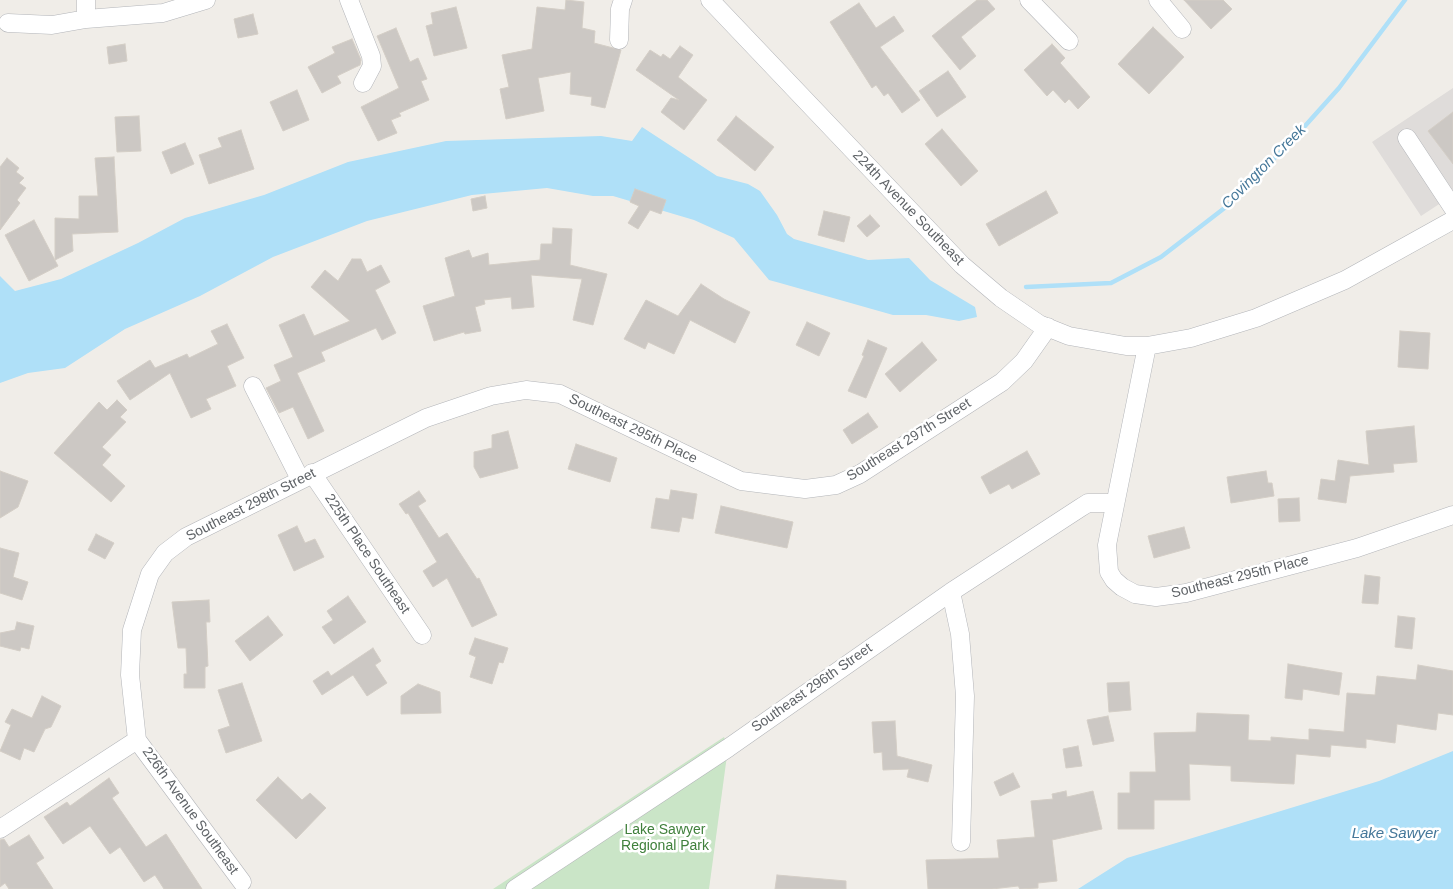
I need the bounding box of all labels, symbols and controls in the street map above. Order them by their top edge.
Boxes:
water label: Covington Creek [1218,121,1310,213]
street label: 224th Avenue Southeast [849,147,967,269]
street label: Southeast 295th Place [566,391,700,467]
street label: Southeast 297th Street [844,395,974,485]
street label: Southeast 298th Street [183,465,319,545]
street label: 225th Place Southeast [321,491,413,617]
street label: Southeast 295th Place [1170,552,1310,602]
street label: Southeast 296th Street [749,640,875,736]
street label: 226th Avenue Southeast [138,744,242,878]
park label: Lake Sawyer Regional Park [621,822,709,854]
water label: Lake Sawyer [1352,825,1438,843]

